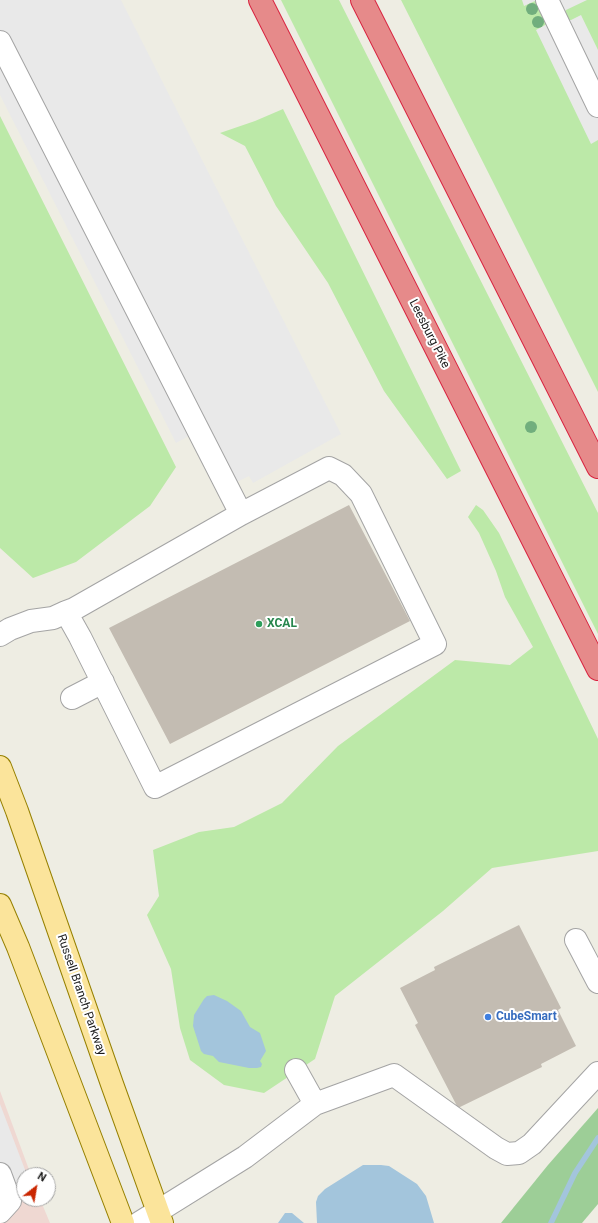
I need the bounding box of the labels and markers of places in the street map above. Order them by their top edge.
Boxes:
place label: XCAL [267,617,297,631]
marker: XCAL [254,619,264,629]
place label: CubeSmart [496,1010,557,1024]
marker: CubeSmart [483,1012,493,1022]

